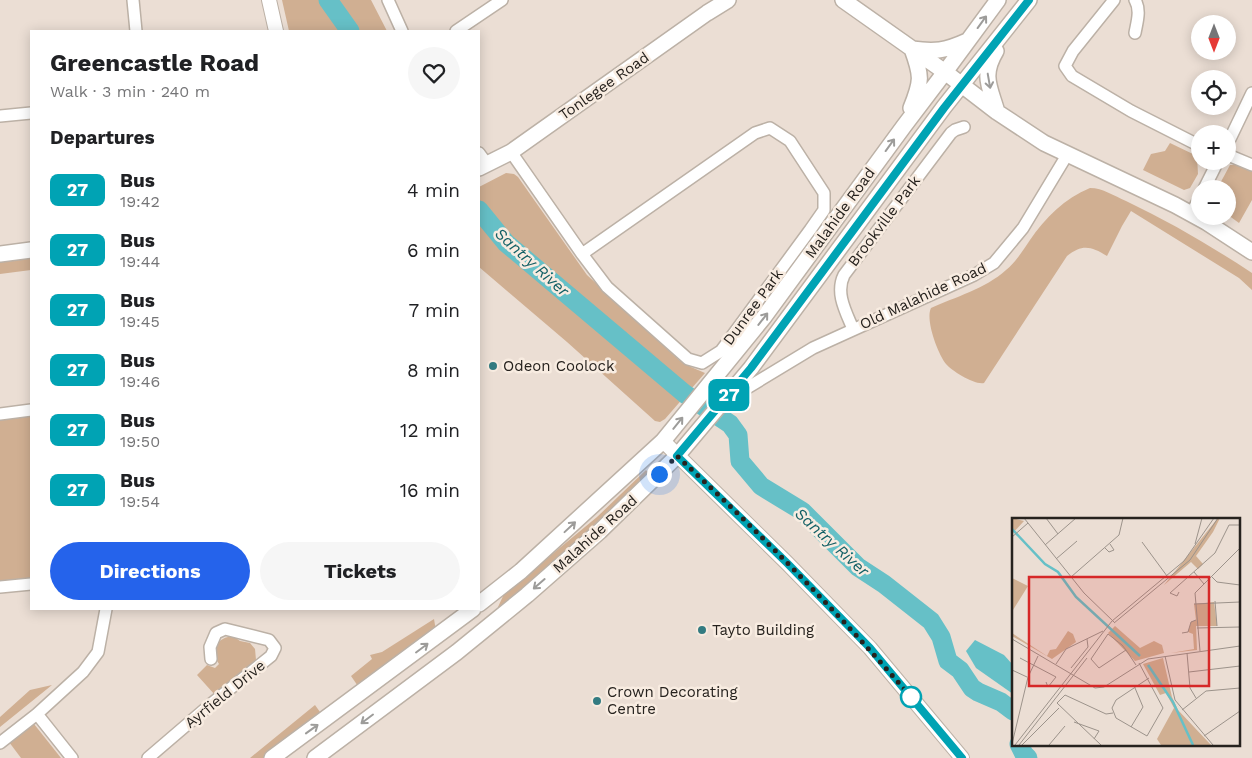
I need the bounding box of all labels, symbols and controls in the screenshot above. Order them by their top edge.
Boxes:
one-way arrow [977,15,987,29]
north arrow [1191,15,1236,60]
map controls [1191,15,1236,225]
button: heart [408,47,460,99]
street label: Tonlegee Road [555,48,653,124]
text: Greencastle Road [50,49,259,77]
button: locate [1191,70,1236,115]
one-way arrow [984,72,994,88]
text: Walk · 3 min · 240 m [50,82,210,101]
button: + [1191,125,1236,170]
text: Departures [50,126,155,149]
one-way arrow [885,138,895,152]
street label: Malahide Road [801,164,879,262]
text: Bus [120,169,155,192]
street label: Brookville Park [844,172,924,270]
text: 27 [67,179,88,200]
text: 4 min [407,179,460,202]
button: − [1191,180,1236,225]
text: 19:42 [120,192,160,211]
water label: Santry River [491,224,574,301]
text: Bus [120,229,155,252]
text: 27 [67,239,88,260]
text: 6 min [407,239,460,262]
text: 19:44 [120,252,160,271]
street label: Old Malahide Road [857,259,989,333]
street label: Dunree Park [719,265,787,349]
text: Bus [120,289,155,312]
text: 27 [67,299,88,320]
text: 7 min [409,299,460,322]
text: 19:45 [120,312,160,331]
one-way arrow [758,312,768,326]
text: Bus [120,349,155,372]
place label: Odeon Coolock [503,357,615,375]
text: 27 [67,359,88,380]
text: 8 min [407,359,460,382]
marker: Odeon Coolock [487,360,499,372]
text: 19:46 [120,372,160,391]
line badge: 27 [706,379,752,411]
text: 27 [718,384,740,405]
text: Bus [120,409,155,432]
one-way arrow [672,417,683,430]
text: 27 [67,419,88,440]
text: 12 min [400,419,460,442]
text: 19:50 [120,432,160,451]
your location [647,462,672,487]
text: Bus [120,469,155,492]
text: 27 [67,479,88,500]
text: 16 min [400,479,460,502]
street label: Malahide Road [549,491,641,577]
text: 19:54 [120,492,160,511]
water label: Santry River [791,504,874,581]
inset map [1012,518,1240,746]
one-way arrow [564,521,577,533]
button: Directions [50,542,250,600]
button: Tickets [260,542,460,600]
one-way arrow [533,579,546,590]
place label: Tayto Building [712,621,814,639]
marker: Tayto Building [696,624,708,636]
one-way arrow [415,643,429,653]
street label: Ayrfield Drive [181,656,269,732]
place label: Crown Decorating Centre [607,683,737,718]
unlabelled marker [900,686,922,708]
marker: Crown Decorating Centre [591,695,603,707]
one-way arrow [361,713,374,724]
one-way arrow [304,724,318,734]

